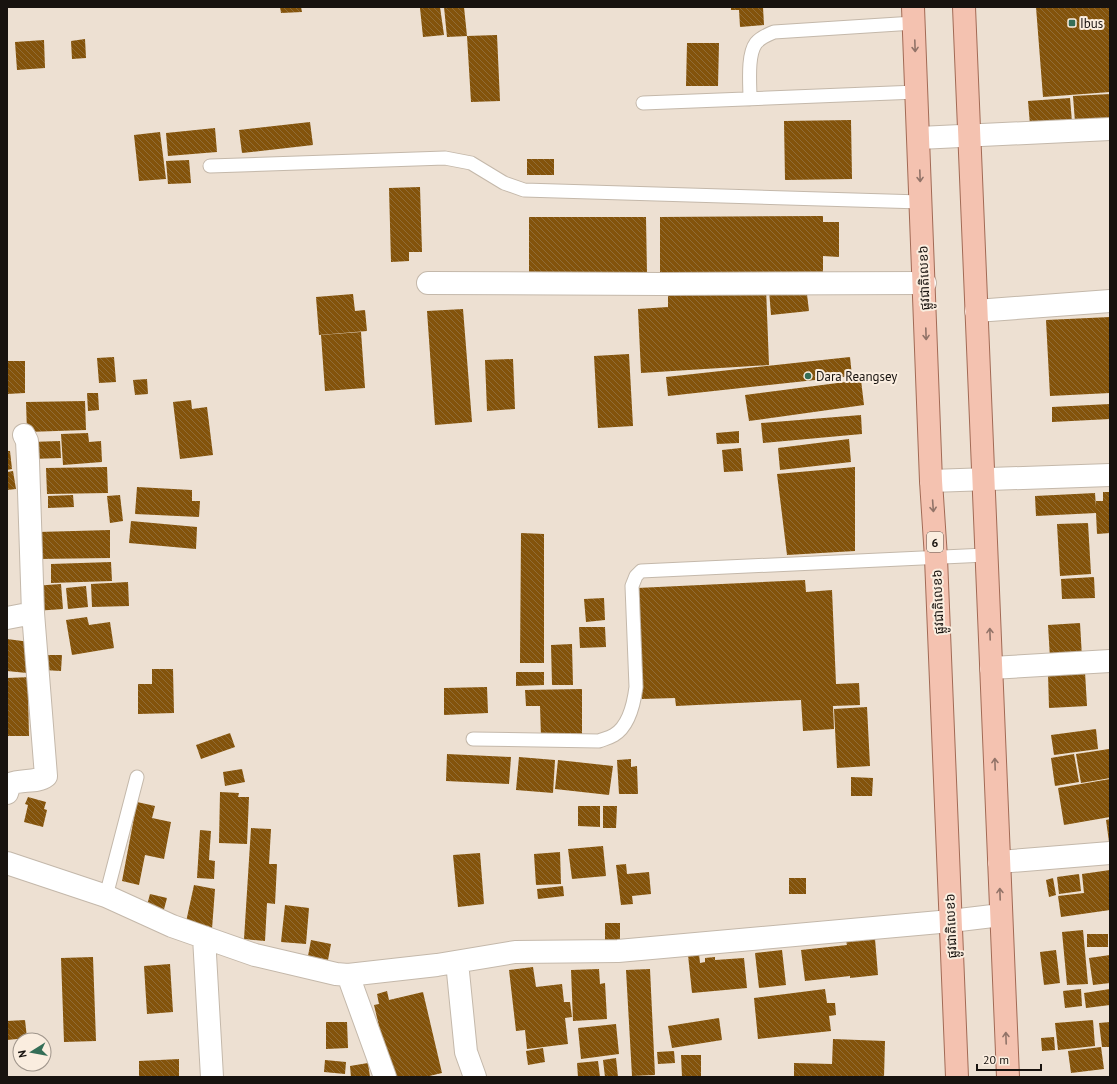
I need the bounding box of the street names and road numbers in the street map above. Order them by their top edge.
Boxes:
street label: ផ្លូវជាតិលេខ៦ [914,245,936,311]
road number: 6 [927,532,943,552]
street label: ផ្លូវជាតិលេខ៦ [928,569,950,635]
street label: ផ្លូវជាតិលេខ៦ [941,893,963,959]

